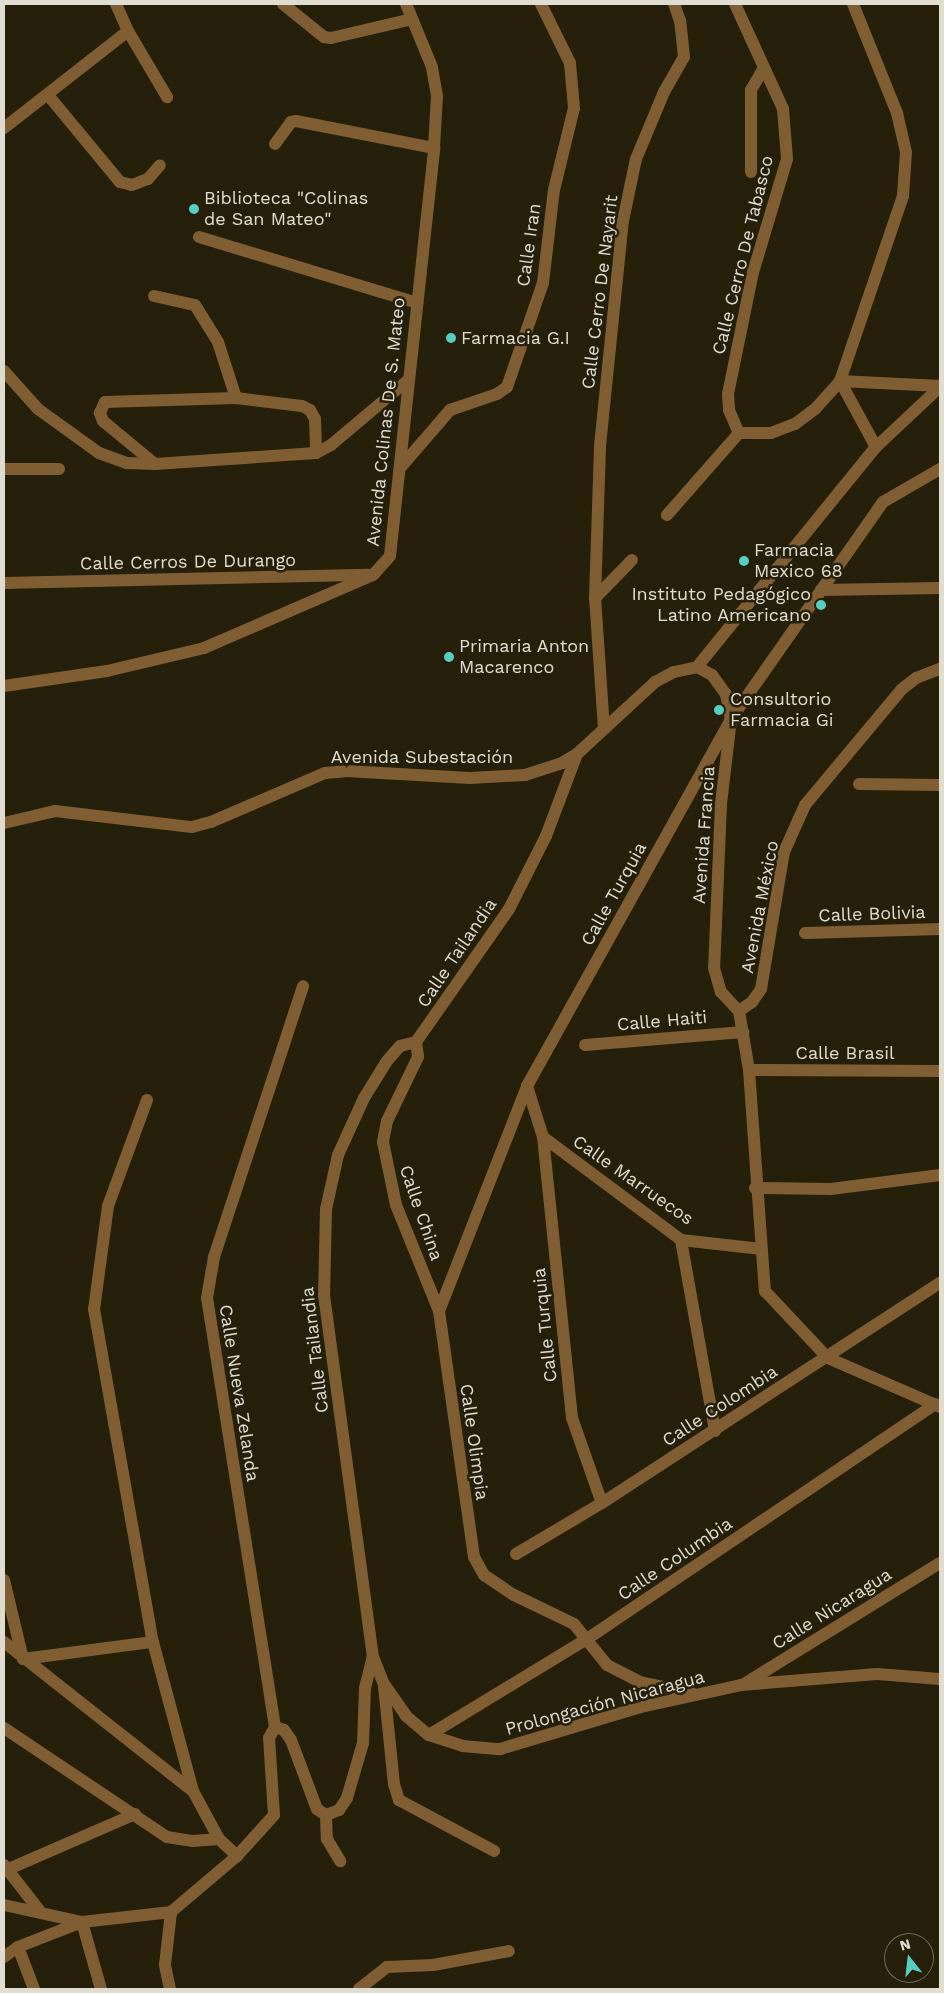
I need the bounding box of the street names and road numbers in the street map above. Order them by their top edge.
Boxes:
street label: Calle Cerro De Tabasco [708,153,778,357]
street label: Calle Cerro De Nayarit [577,194,623,390]
street label: Calle Iran [512,202,546,288]
street label: Avenida Colinas De S. Mateo [362,296,410,548]
street label: Calle Cerros De Durango [80,549,296,575]
street label: Avenida Subestación [331,746,513,768]
street label: Avenida Francia [688,765,720,905]
street label: Calle Turquia [577,838,651,950]
street label: Avenida México [737,839,783,975]
street label: Calle Tailandia [412,894,502,1012]
street label: Calle Bolivia [818,901,926,927]
street label: Calle Haiti [616,1006,708,1036]
street label: Calle Brasil [796,1042,894,1064]
street label: Calle Marruecos [569,1130,697,1230]
street label: Calle China [395,1162,447,1264]
street label: Calle Turquia [528,1267,562,1383]
street label: Calle Tailandia [297,1286,333,1414]
street label: Calle Nueva Zelanda [214,1303,264,1483]
street label: Calle Colombia [658,1361,782,1451]
street label: Calle Olimpia [455,1382,493,1502]
street label: Calle Columbia [614,1513,736,1605]
street label: Calle Nicaragua [768,1564,896,1654]
street label: Prolongación Nicaragua [503,1666,707,1740]

